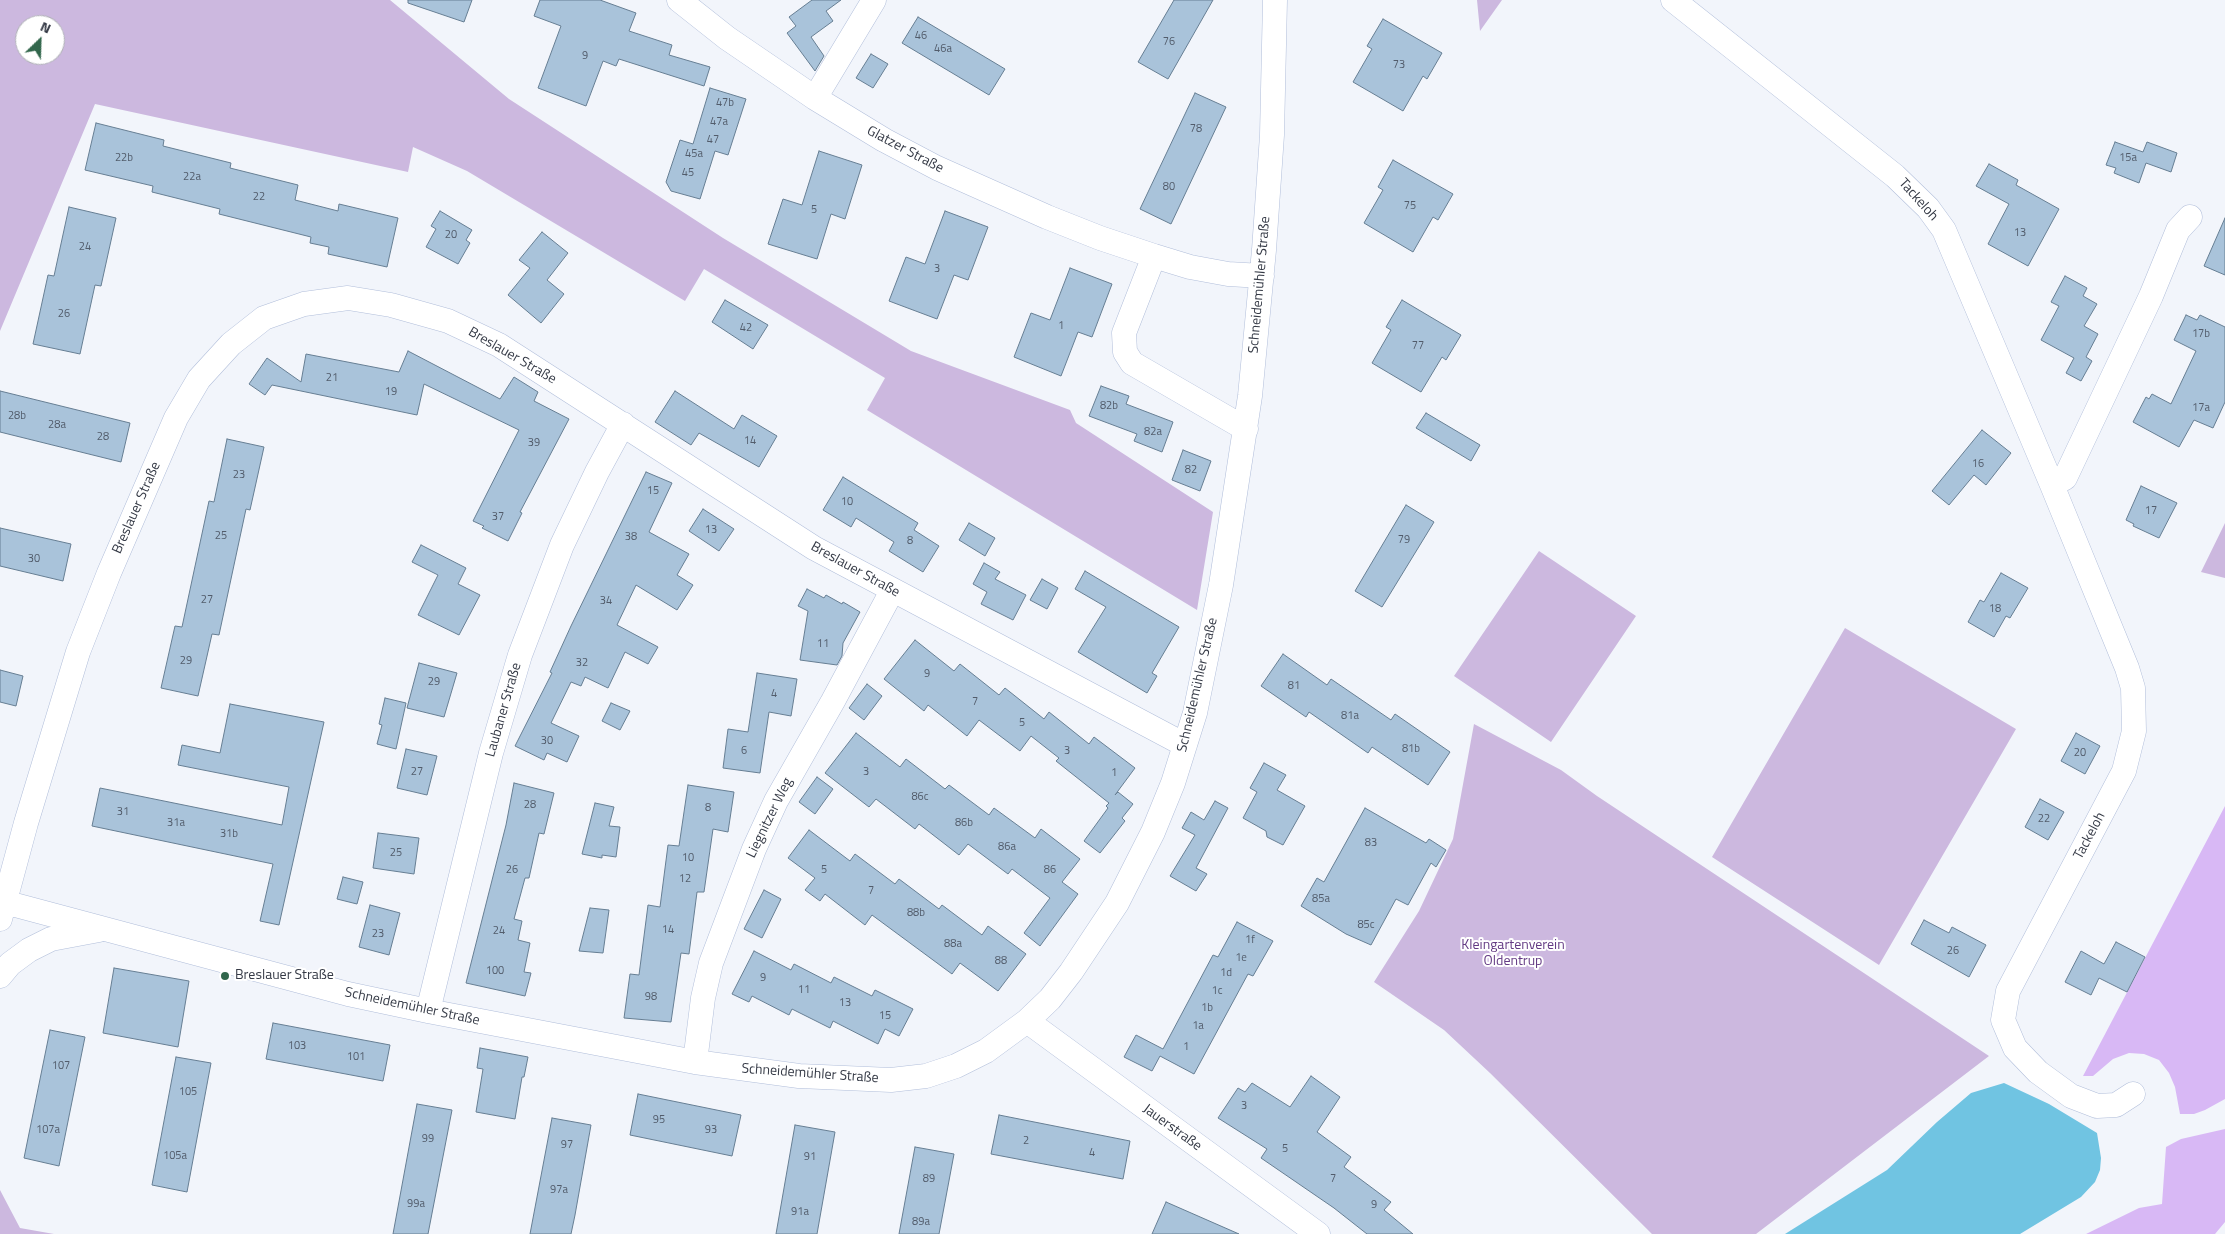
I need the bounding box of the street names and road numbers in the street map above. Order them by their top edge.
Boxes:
street label: Glatzer Straße [864,123,946,177]
street label: Tackeloh [1895,175,1941,225]
street label: Schneidemühler Straße [1246,216,1274,354]
street label: Breslauer Straße [465,324,559,388]
street label: Breslauer Straße [109,459,165,557]
street label: Breslauer Straße [808,539,902,601]
street label: Schneidemühler Straße [1174,616,1222,754]
street label: Laubaner Straße [483,661,525,759]
street label: Liegnitzer Weg [743,775,797,861]
street label: Tackeloh [2071,810,2109,862]
street label: Schneidemühler Straße [343,984,481,1030]
street label: Schneidemühler Straße [741,1061,879,1087]
street label: Jauerstraße [1139,1101,1205,1155]

